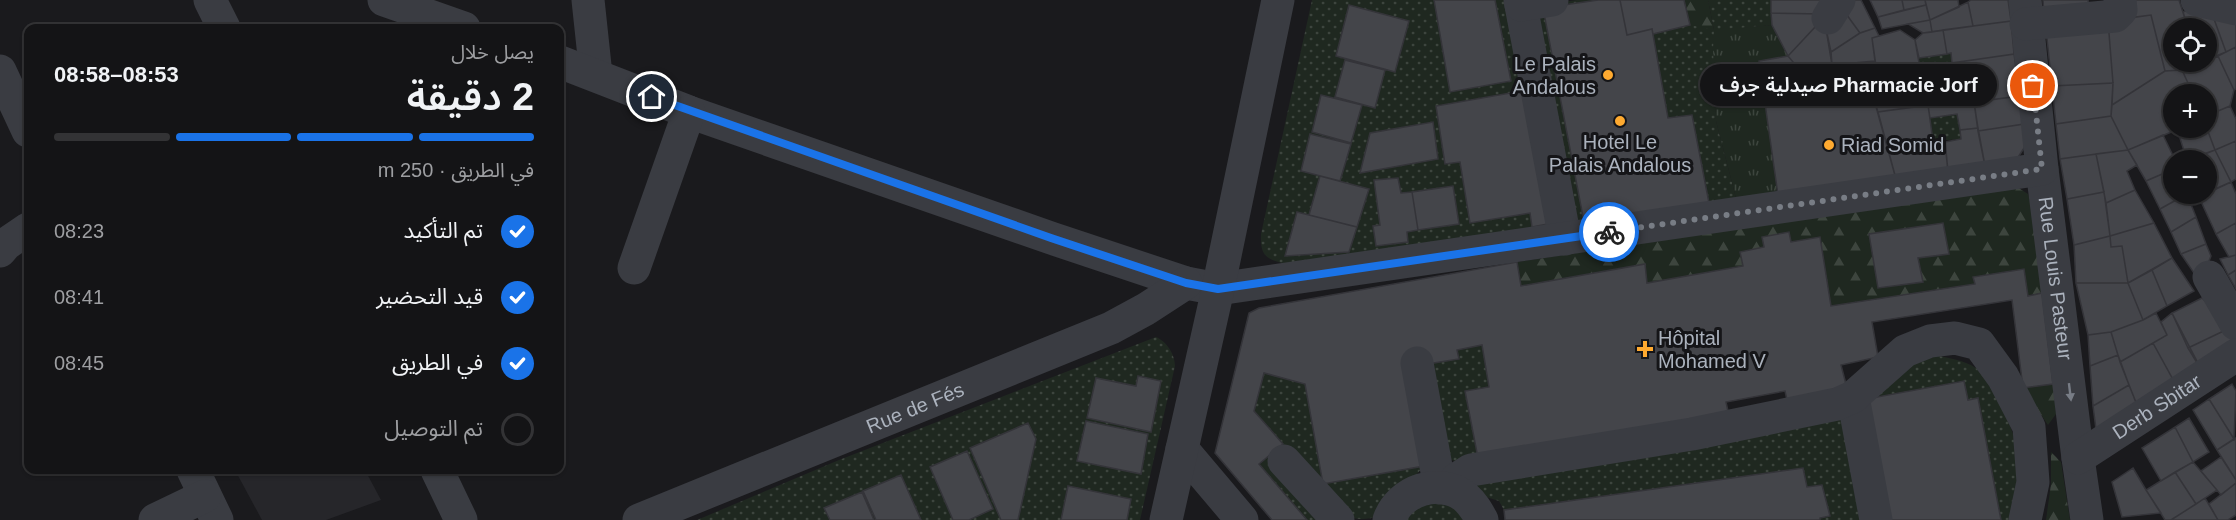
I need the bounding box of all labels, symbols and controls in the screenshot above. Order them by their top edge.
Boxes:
map controls [2163,18,2217,204]
button: locate [2163,18,2217,72]
text: يصل خلال [451,41,534,63]
place label: Le Palais Andalous [1513,53,1596,98]
pin [2007,60,2058,111]
text: 08:53–08:58 [54,62,179,87]
callout: Pharmacie Jorf صيدلية جرف [1700,65,1997,107]
marker: Le Palais Andalous [1601,68,1615,82]
icon: bag [2016,69,2049,102]
pin [626,71,677,122]
text: Pharmacie Jorf صيدلية جرف [1719,74,1978,96]
text: 2 دقيقة [407,75,534,118]
icon: home [635,80,668,113]
button: + [2163,84,2217,138]
marker: Hotel Le Palais Andalous [1613,114,1627,128]
place label: Hotel Le Palais Andalous [1549,131,1691,176]
place label: Riad Somid [1841,134,1944,156]
marker: Riad Somid [1822,138,1836,152]
button: − [2163,150,2217,204]
text: في الطريق · 250 m [378,159,534,181]
street label: Rue Louis Pasteur [2035,195,2077,362]
courier [1579,202,1639,262]
icon: check [501,215,534,248]
icon: bike [1593,216,1626,249]
text: تم التأكيد [403,218,483,243]
text: 08:23 [54,220,104,242]
icon: check [501,281,534,314]
text: قيد التحضير [376,284,483,309]
text: 08:41 [54,286,104,308]
place label: Hôpital Mohamed V [1658,327,1766,372]
marker: Hôpital Mohamed V [1636,340,1654,358]
icon: check [501,347,534,380]
text: في الطريق [392,350,483,375]
text: 08:45 [54,352,104,374]
street label: Derb Sbitar [2108,370,2205,444]
street label: Rue de Fés [863,378,967,437]
one-way arrow [2065,382,2074,401]
text: تم التوصيل [384,416,483,441]

